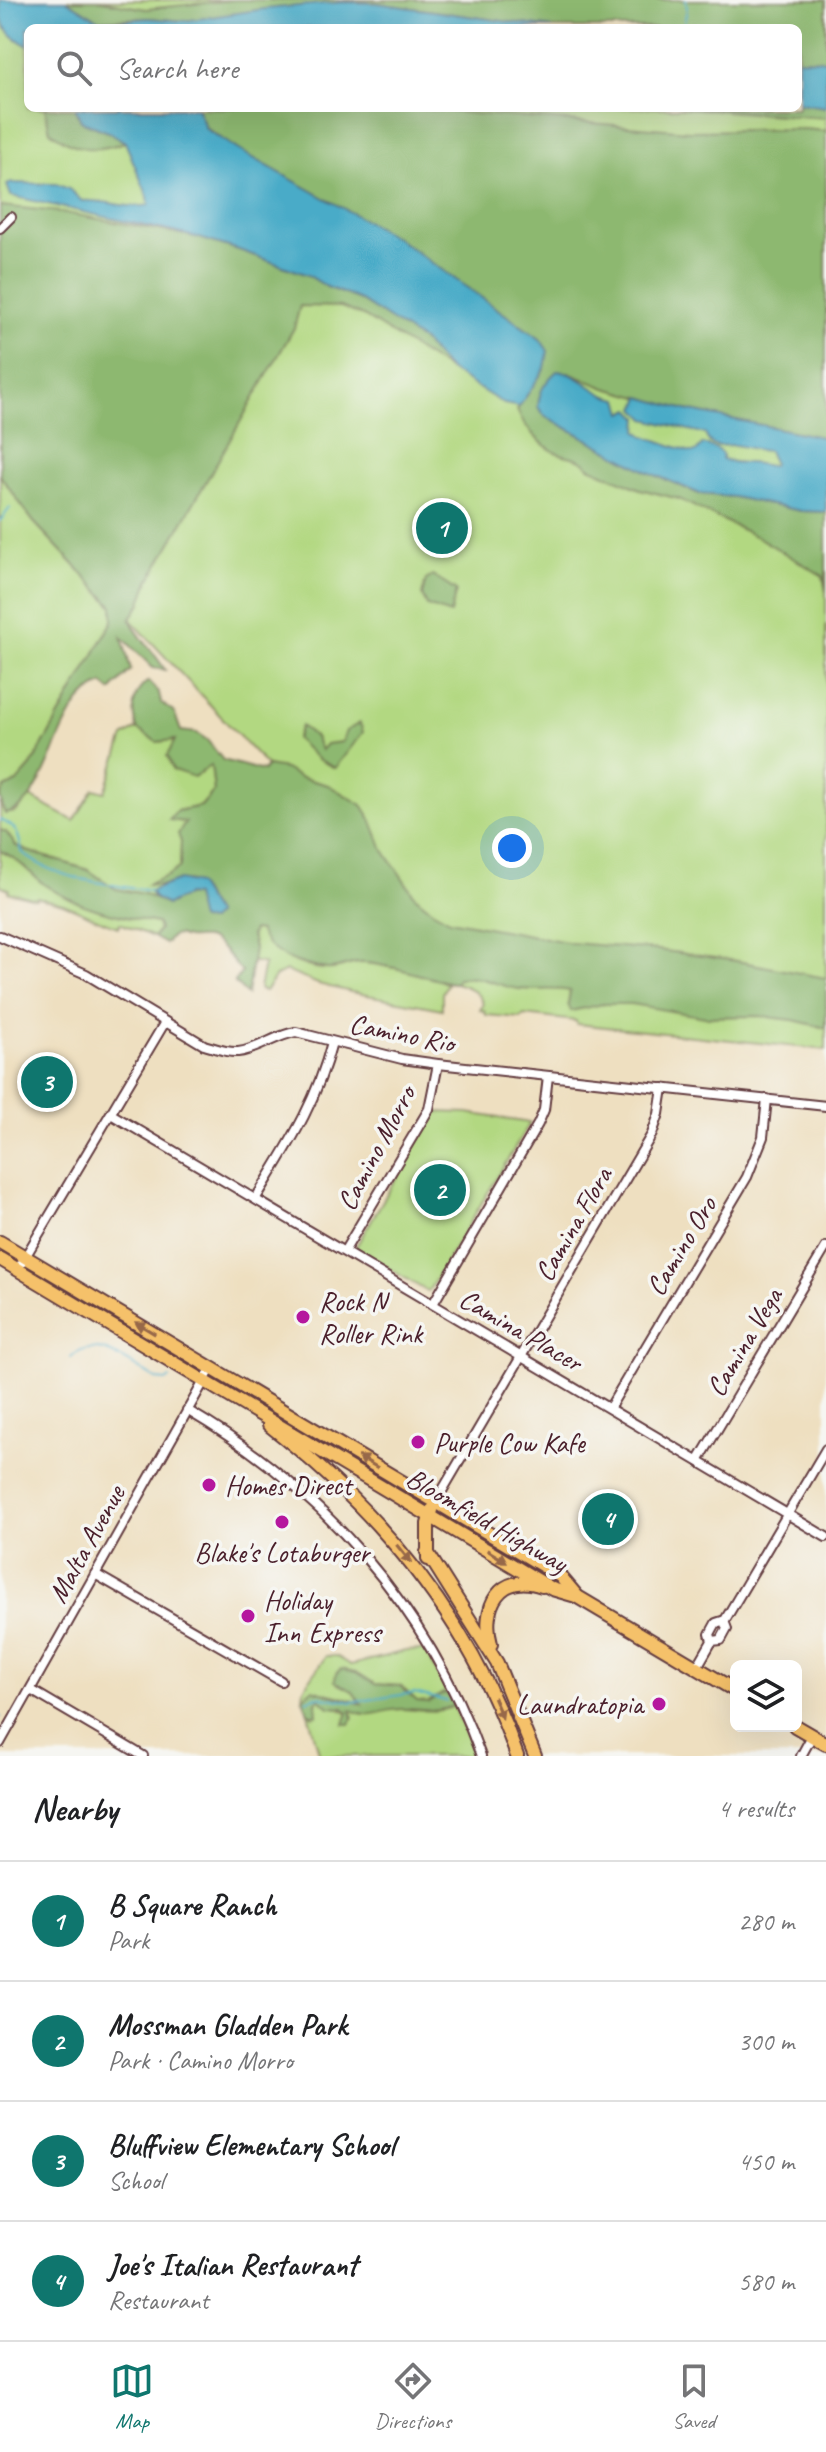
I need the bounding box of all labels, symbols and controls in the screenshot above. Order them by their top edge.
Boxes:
search box [24,24,802,112]
icon: search [52,46,96,90]
text: Search here [116,49,238,87]
pin: 1 [416,498,468,558]
your location [492,828,532,868]
street label: Camino Rio [347,1006,460,1061]
pin: 3 [21,1052,73,1112]
street label: Camino Morro [329,1077,425,1216]
street label: Camina Flora [526,1159,621,1287]
pin: 2 [414,1160,466,1220]
street label: Camino Oro [638,1188,725,1302]
street label: Camina Vega [698,1280,791,1403]
street label: Camina Placer [453,1281,590,1380]
place label: Rock N Roller Rink [319,1284,424,1351]
marker: Rock N Roller Rink [294,1308,312,1326]
one-way arrow [134,1321,156,1335]
place label: Purple Cow Kafe [434,1425,587,1460]
marker: Purple Cow Kafe [409,1433,427,1451]
one-way arrow [357,1455,379,1469]
street label: Bloomfield Highway [400,1460,576,1581]
place label: Homes Direct [225,1468,354,1503]
marker: Homes Direct [200,1476,218,1494]
street label: Malta Avenue [40,1478,133,1609]
pin: 4 [582,1489,634,1549]
marker: Blake's Lotaburger [273,1513,291,1531]
place label: Blake's Lotaburger [195,1535,371,1570]
one-way arrow [395,1544,412,1564]
one-way arrow [486,1549,508,1563]
place label: Holiday Inn Express [264,1583,383,1650]
marker: Holiday Inn Express [239,1607,257,1625]
map controls [730,1660,802,1732]
button: layers [730,1660,802,1732]
place label: Laundratopia [517,1687,646,1722]
marker: Laundratopia [650,1695,668,1713]
one-way arrow [492,1696,505,1720]
text: Nearby [32,1787,118,1830]
text: 4 results [718,1792,794,1825]
text: B Square Ranch [108,1886,276,1924]
text: 1 [52,1905,64,1938]
text: 280 m [738,1905,794,1938]
text: Park [108,1924,149,1957]
text: Mossman Gladden Park [108,2006,347,2044]
text: 2 [52,2025,64,2058]
text: 300 m [738,2025,794,2058]
text: Park · Camino Morro [108,2044,293,2077]
text: Bluffview Elementary School [108,2126,394,2164]
text: 3 [52,2145,64,2178]
text: 450 m [738,2145,794,2178]
text: School [108,2164,164,2197]
text: Joe's Italian Restaurant [108,2246,357,2284]
text: 4 [52,2265,64,2298]
text: 580 m [738,2265,794,2298]
text: Restaurant [108,2284,209,2317]
tab: Map [110,2359,154,2435]
tab: Directions [375,2359,451,2435]
tab: Saved [672,2359,716,2435]

